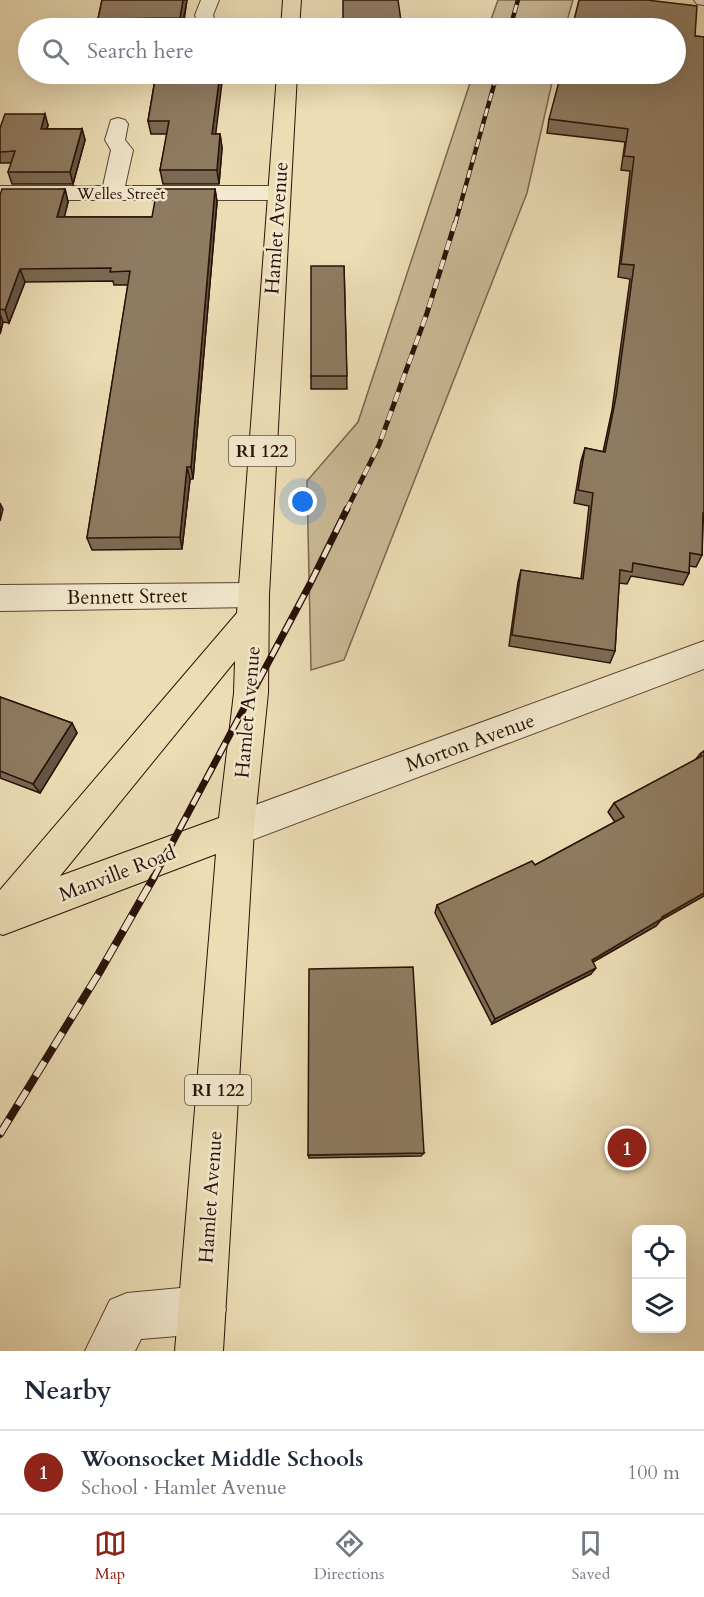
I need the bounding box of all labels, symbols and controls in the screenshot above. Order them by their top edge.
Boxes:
search box [18,18,686,84]
icon: search [39,35,72,68]
text: Search here [87,36,194,66]
street label: Hamlet Avenue [258,161,295,295]
street label: Welles Street [76,183,165,205]
road number: RI 122 [229,436,295,466]
your location [288,487,317,516]
street label: Bennett Street [66,582,188,611]
street label: Hamlet Avenue [228,645,267,779]
street label: Morton Avenue [402,707,539,778]
street label: Manville Road [55,839,180,908]
road number: RI 122 [185,1075,251,1105]
pin: 1 [608,1126,646,1170]
street label: Hamlet Avenue [192,1130,229,1264]
map controls [632,1225,686,1333]
button: locate [632,1225,686,1279]
button: layers [632,1279,686,1333]
text: Nearby [24,1373,112,1408]
text: Woonsocket Middle Schools [81,1444,363,1474]
text: 1 [38,1459,49,1486]
text: 100 m [627,1459,680,1486]
text: School · Hamlet Avenue [81,1474,287,1501]
tab: Map [94,1527,127,1585]
tab: Directions [314,1527,384,1585]
tab: Saved [572,1527,610,1585]

